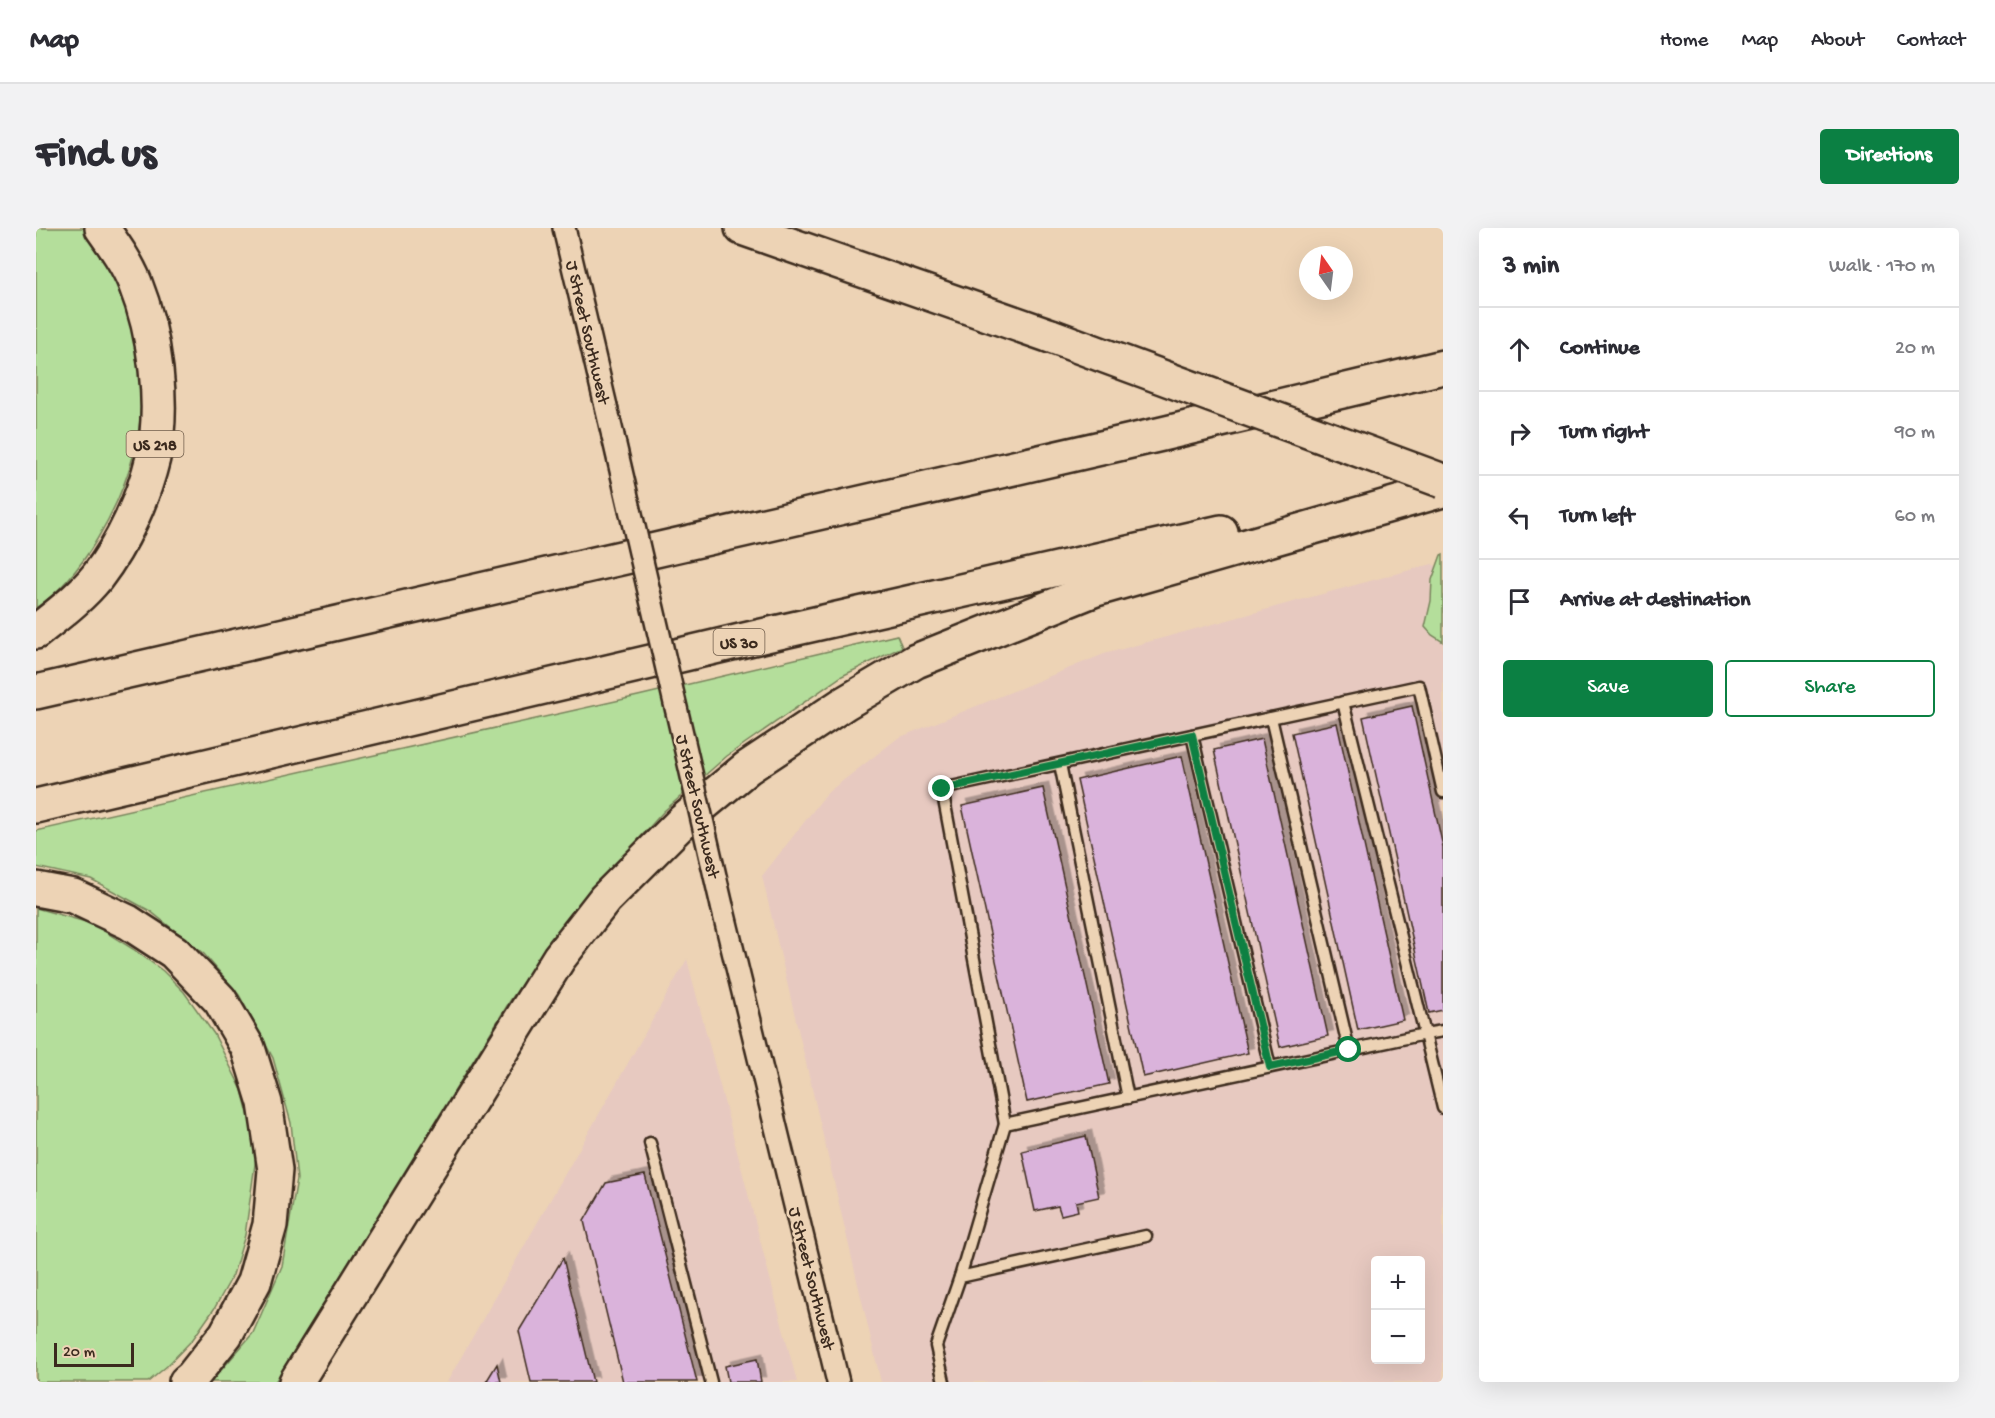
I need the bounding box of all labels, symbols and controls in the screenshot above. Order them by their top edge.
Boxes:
text: Map [30,25,79,58]
text: Home [1660,29,1708,54]
text: Map [1741,29,1778,54]
text: About [1811,29,1864,54]
text: Contact [1897,29,1965,54]
button: Directions [1820,129,1959,184]
text: Find us [36,132,156,181]
north arrow [1299,246,1353,300]
text: 3 min [1503,252,1559,283]
text: Walk · 170 m [1829,256,1935,279]
street label: J Street Southwest [560,259,614,408]
icon: ahead [1503,333,1536,366]
text: Continue [1560,336,1640,362]
text: 20 m [1895,338,1935,361]
icon: right [1503,417,1536,450]
text: Turn right [1560,420,1648,446]
text: 90 m [1895,422,1935,445]
road number: US 218 [126,431,184,457]
icon: left [1503,501,1536,534]
text: Turn left [1560,504,1634,530]
text: 60 m [1895,506,1935,529]
icon: arrive [1503,585,1536,618]
text: Arrive at destination [1560,588,1750,614]
road number: US 30 [714,629,764,655]
button: Save [1503,660,1713,717]
button: Share [1725,660,1935,717]
street label: J Street Southwest [670,733,724,882]
route end [928,775,954,801]
route start [1335,1036,1361,1062]
street label: J Street Southwest [783,1205,839,1354]
map controls [1371,1256,1425,1364]
button: + [1371,1256,1425,1310]
button: − [1371,1310,1425,1364]
scale bar [54,1340,134,1368]
text: 20 m [63,1344,95,1363]

